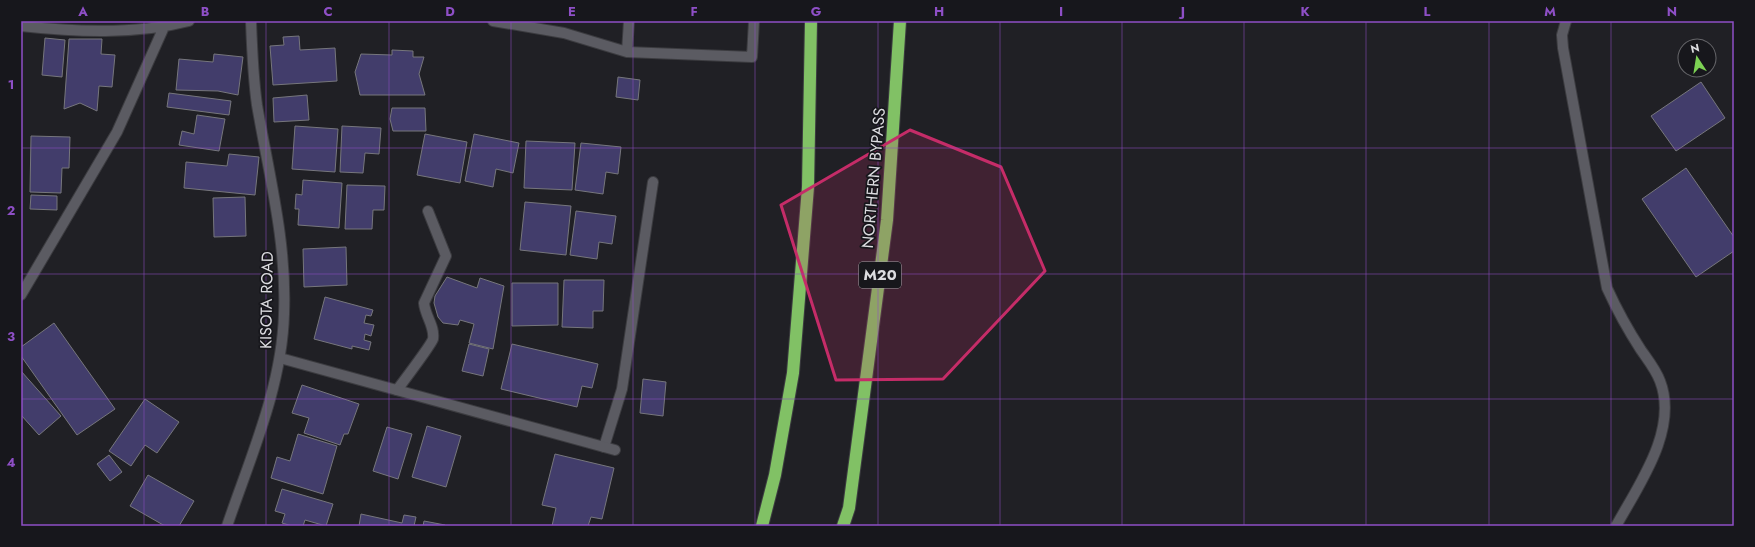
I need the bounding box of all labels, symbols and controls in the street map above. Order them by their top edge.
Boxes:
text: A [77,2,88,21]
text: B [201,2,210,21]
text: C [323,2,333,21]
text: D [445,2,455,21]
text: E [568,2,576,21]
text: F [690,2,698,21]
text: G [811,2,822,21]
text: H [934,2,944,21]
text: I [1059,2,1063,21]
text: J [1178,2,1185,21]
text: K [1300,2,1310,21]
text: L [1424,2,1431,21]
text: M [1544,2,1556,21]
text: N [1667,2,1677,21]
north arrow [1677,38,1717,78]
text: N [1689,39,1701,57]
text: 1 [8,75,14,94]
street label: NORTHERN BYPASS [856,107,891,249]
text: 2 [7,201,15,220]
street label: KISOTA ROAD [254,251,279,349]
road number: M20 [859,262,901,288]
text: 3 [7,327,15,346]
text: 4 [6,453,16,472]

